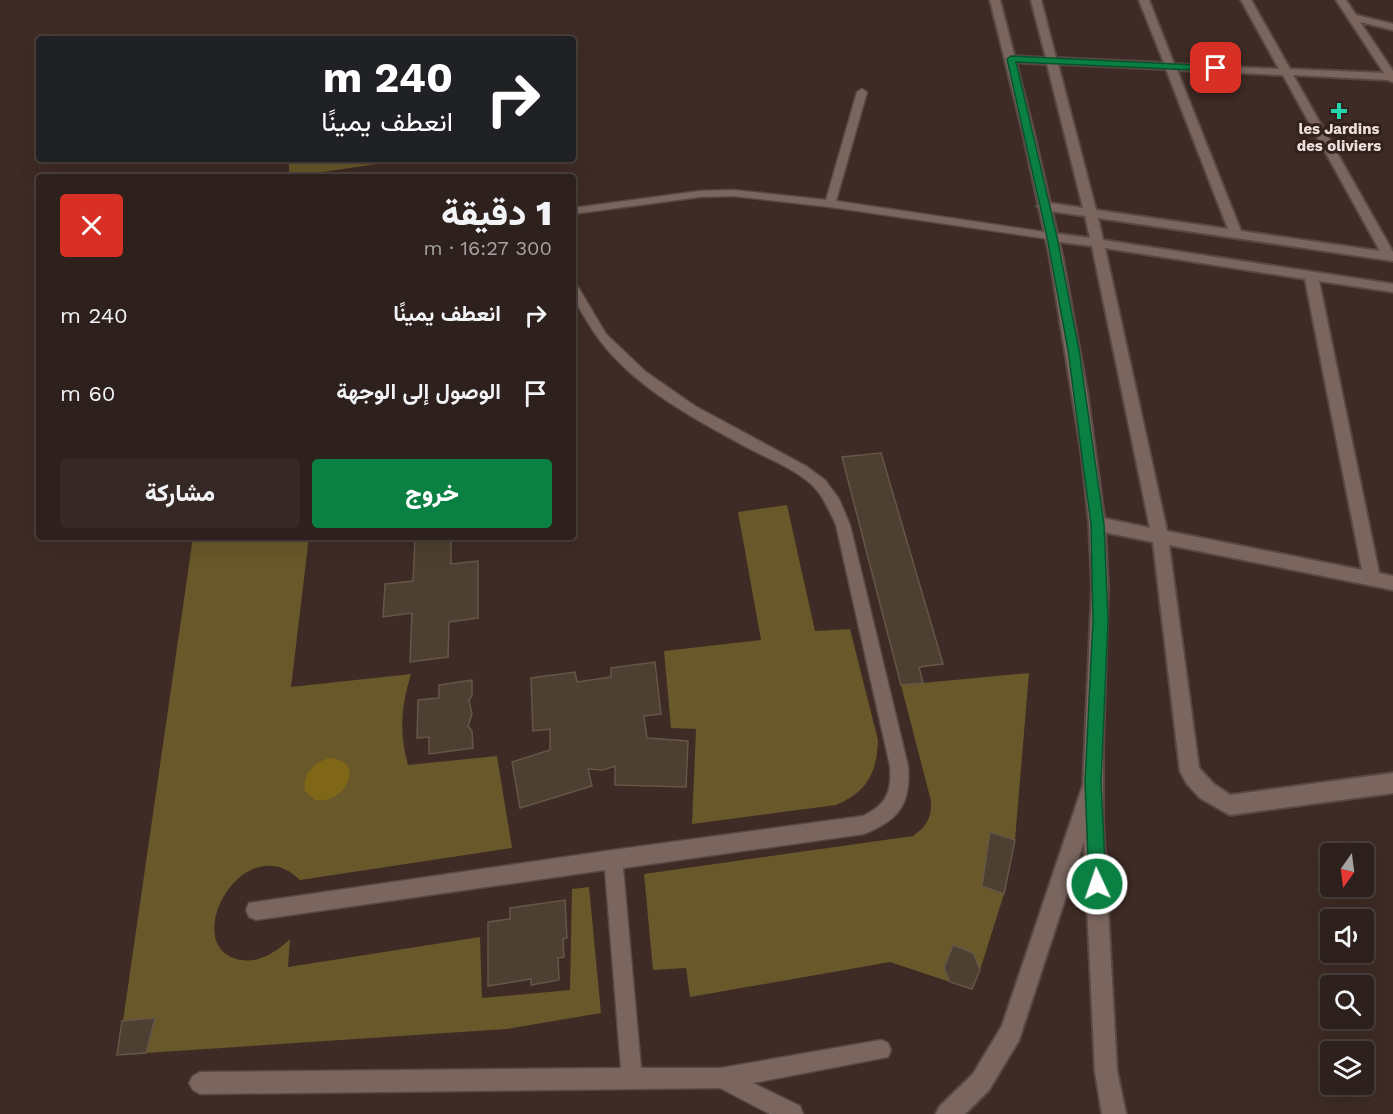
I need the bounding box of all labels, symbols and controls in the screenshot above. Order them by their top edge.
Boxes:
pin [1190,42,1241,93]
icon: arrive [1199,51,1232,84]
text: 240 m [323,53,453,102]
icon: right [474,60,552,138]
marker: les Jardins des oliviers [1332,104,1346,118]
text: انعطف يمينًا [321,106,453,138]
place label: les Jardins des oliviers [1297,120,1381,155]
text: 1 دقيقة [441,192,552,234]
button: close [60,194,123,257]
text: 300 m · 16:27 [423,236,552,260]
icon: right [519,299,552,332]
text: انعطف يمينًا [393,301,501,326]
text: 240 m [60,303,128,328]
icon: arrive [519,377,552,410]
text: الوصول إلى الوجهة [336,379,501,404]
text: 60 m [60,381,116,406]
button: مشاركة [60,459,300,528]
button: خروج [312,459,552,528]
north arrow [1320,843,1374,897]
map controls [1320,843,1374,1095]
position arrow [1065,852,1129,916]
button: sound [1320,909,1374,963]
button: search [1320,975,1374,1029]
button: layers [1320,1041,1374,1095]

